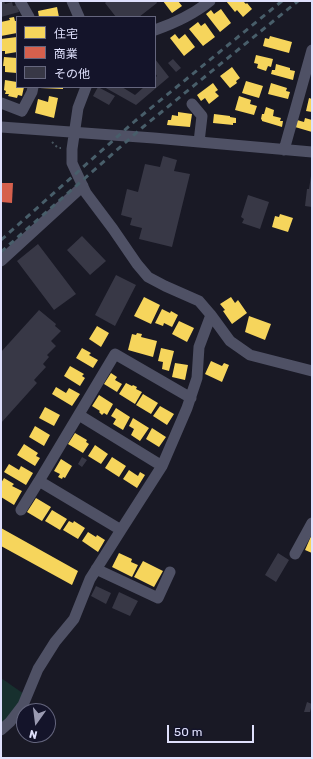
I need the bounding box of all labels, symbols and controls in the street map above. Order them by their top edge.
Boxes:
legend [16,16,156,88]
text: 住宅 [54,27,78,41]
text: 商業 [54,47,78,61]
text: その他 [54,67,90,81]
north arrow [16,703,56,743]
scale bar [169,717,256,743]
text: 50 m [174,725,202,739]
text: N [28,727,39,741]

